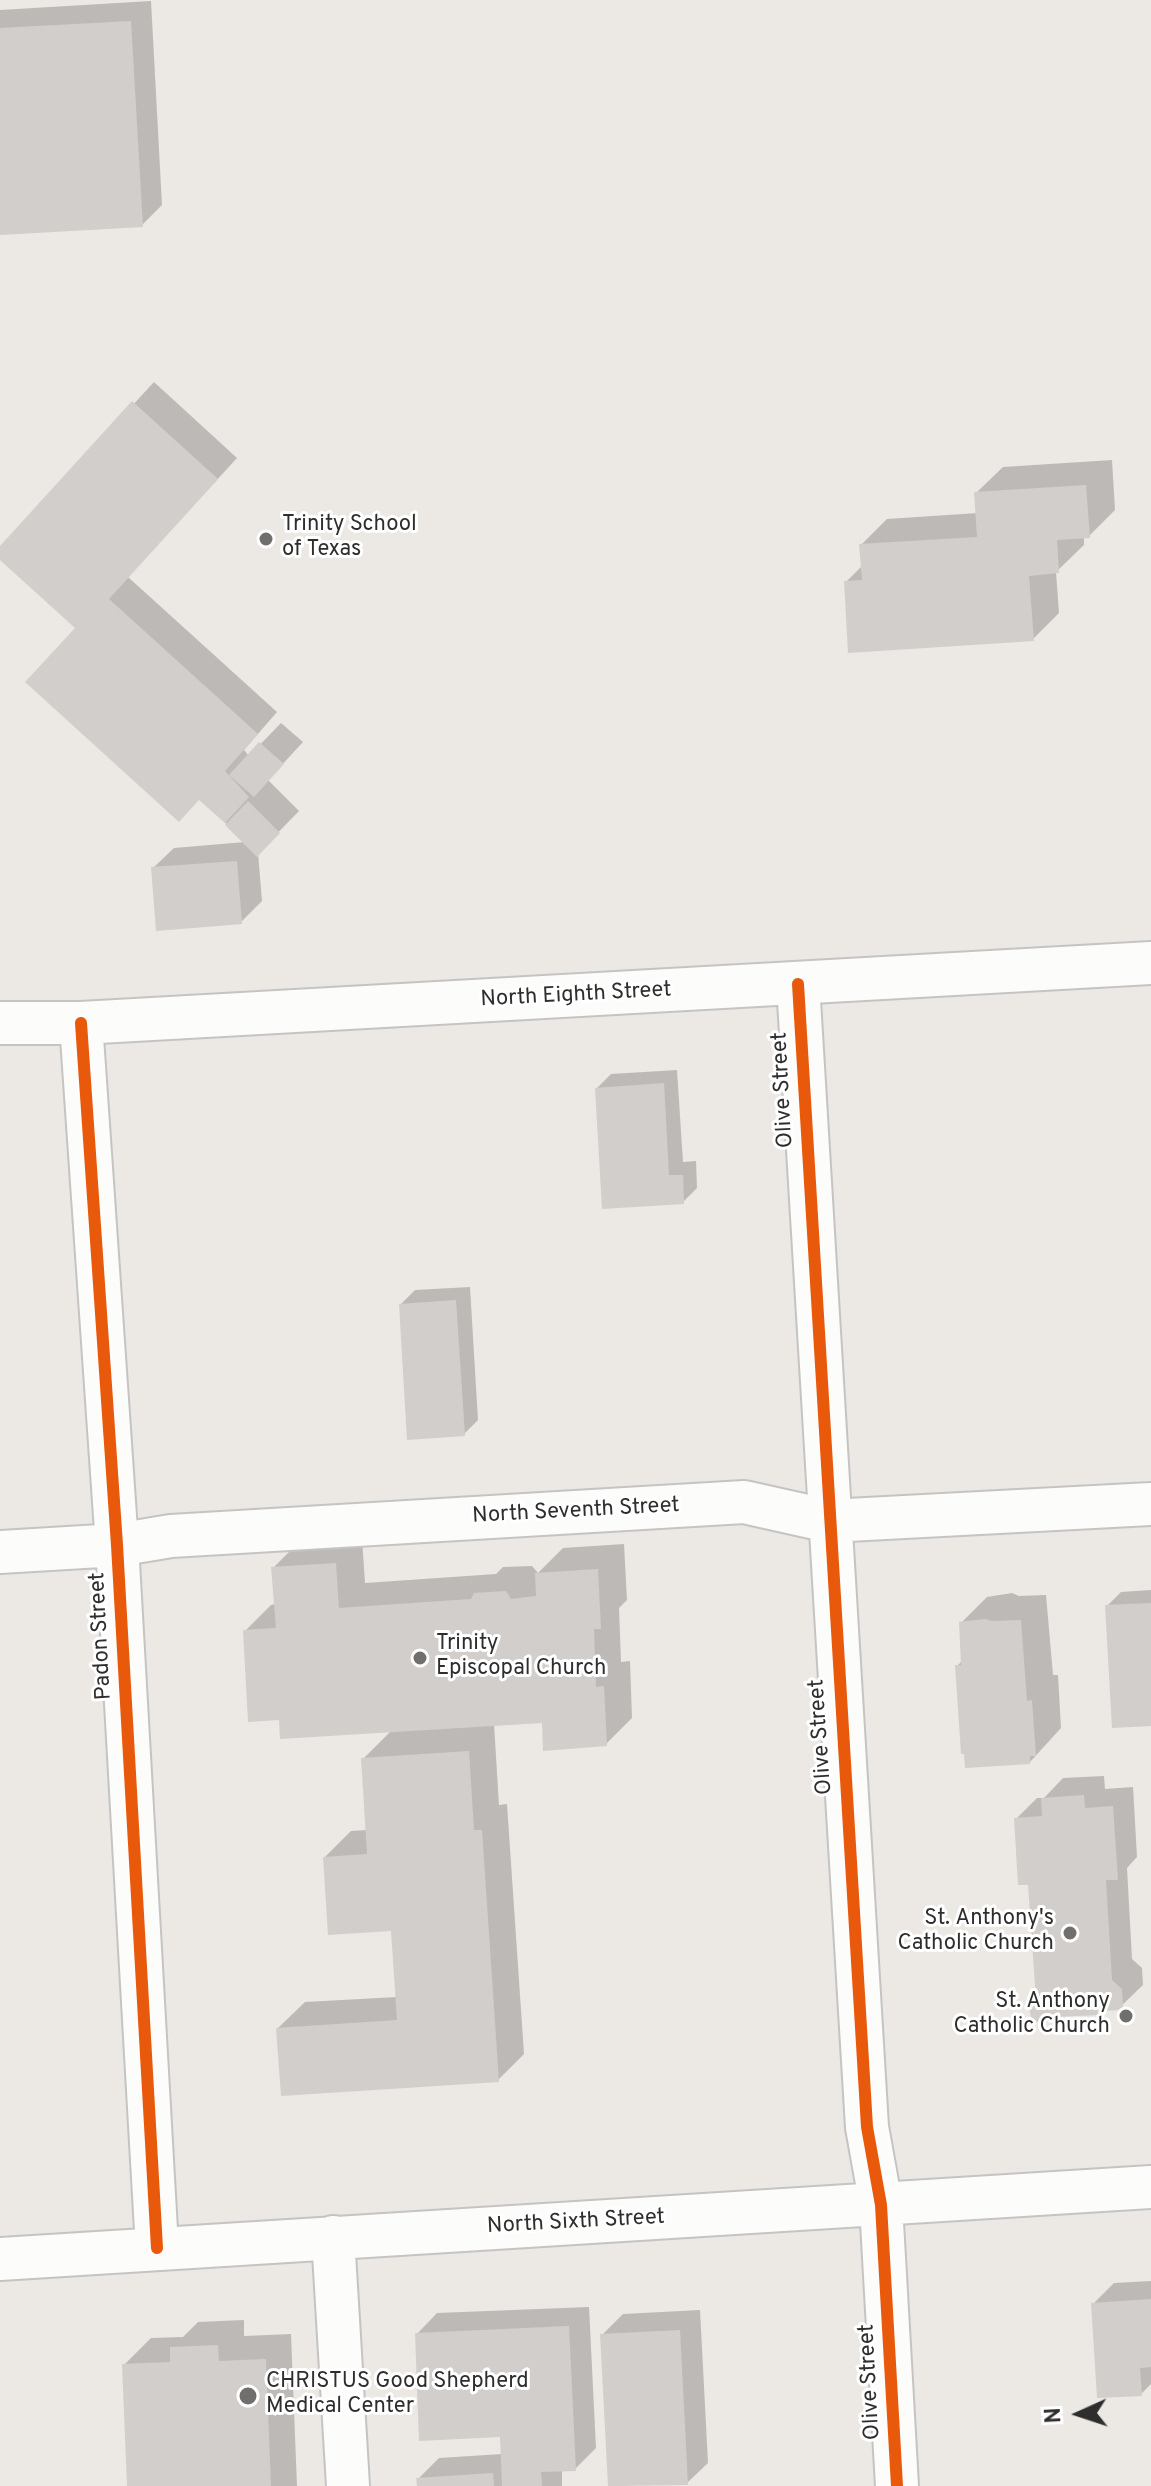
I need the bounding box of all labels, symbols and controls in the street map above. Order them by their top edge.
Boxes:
place label: Trinity School of Texas [282,513,417,564]
marker: Trinity School of Texas [257,530,275,548]
street label: North Eighth Street [480,978,672,1014]
street label: Olive Street [768,1031,800,1149]
street label: North Seventh Street [472,1493,680,1531]
street label: Padon Street [85,1571,119,1701]
place label: Trinity Episcopal Church [436,1632,606,1684]
marker: Trinity Episcopal Church [411,1649,429,1667]
street label: Olive Street [805,1678,839,1796]
place label: St. Anthony's Catholic Church [898,1907,1054,1958]
marker: St. Anthony's Catholic Church [1061,1924,1079,1942]
place label: St. Anthony Catholic Church [954,1990,1110,2042]
marker: St. Anthony Catholic Church [1117,2007,1135,2025]
street label: North Sixth Street [486,2205,666,2241]
street label: Olive Street [855,2323,887,2441]
place label: CHRISTUS Good Shepherd Medical Center [266,2370,529,2422]
north arrow [1039,2374,1119,2454]
marker: CHRISTUS Good Shepherd Medical Center [237,2385,259,2407]
text: N [1041,2407,1068,2424]

